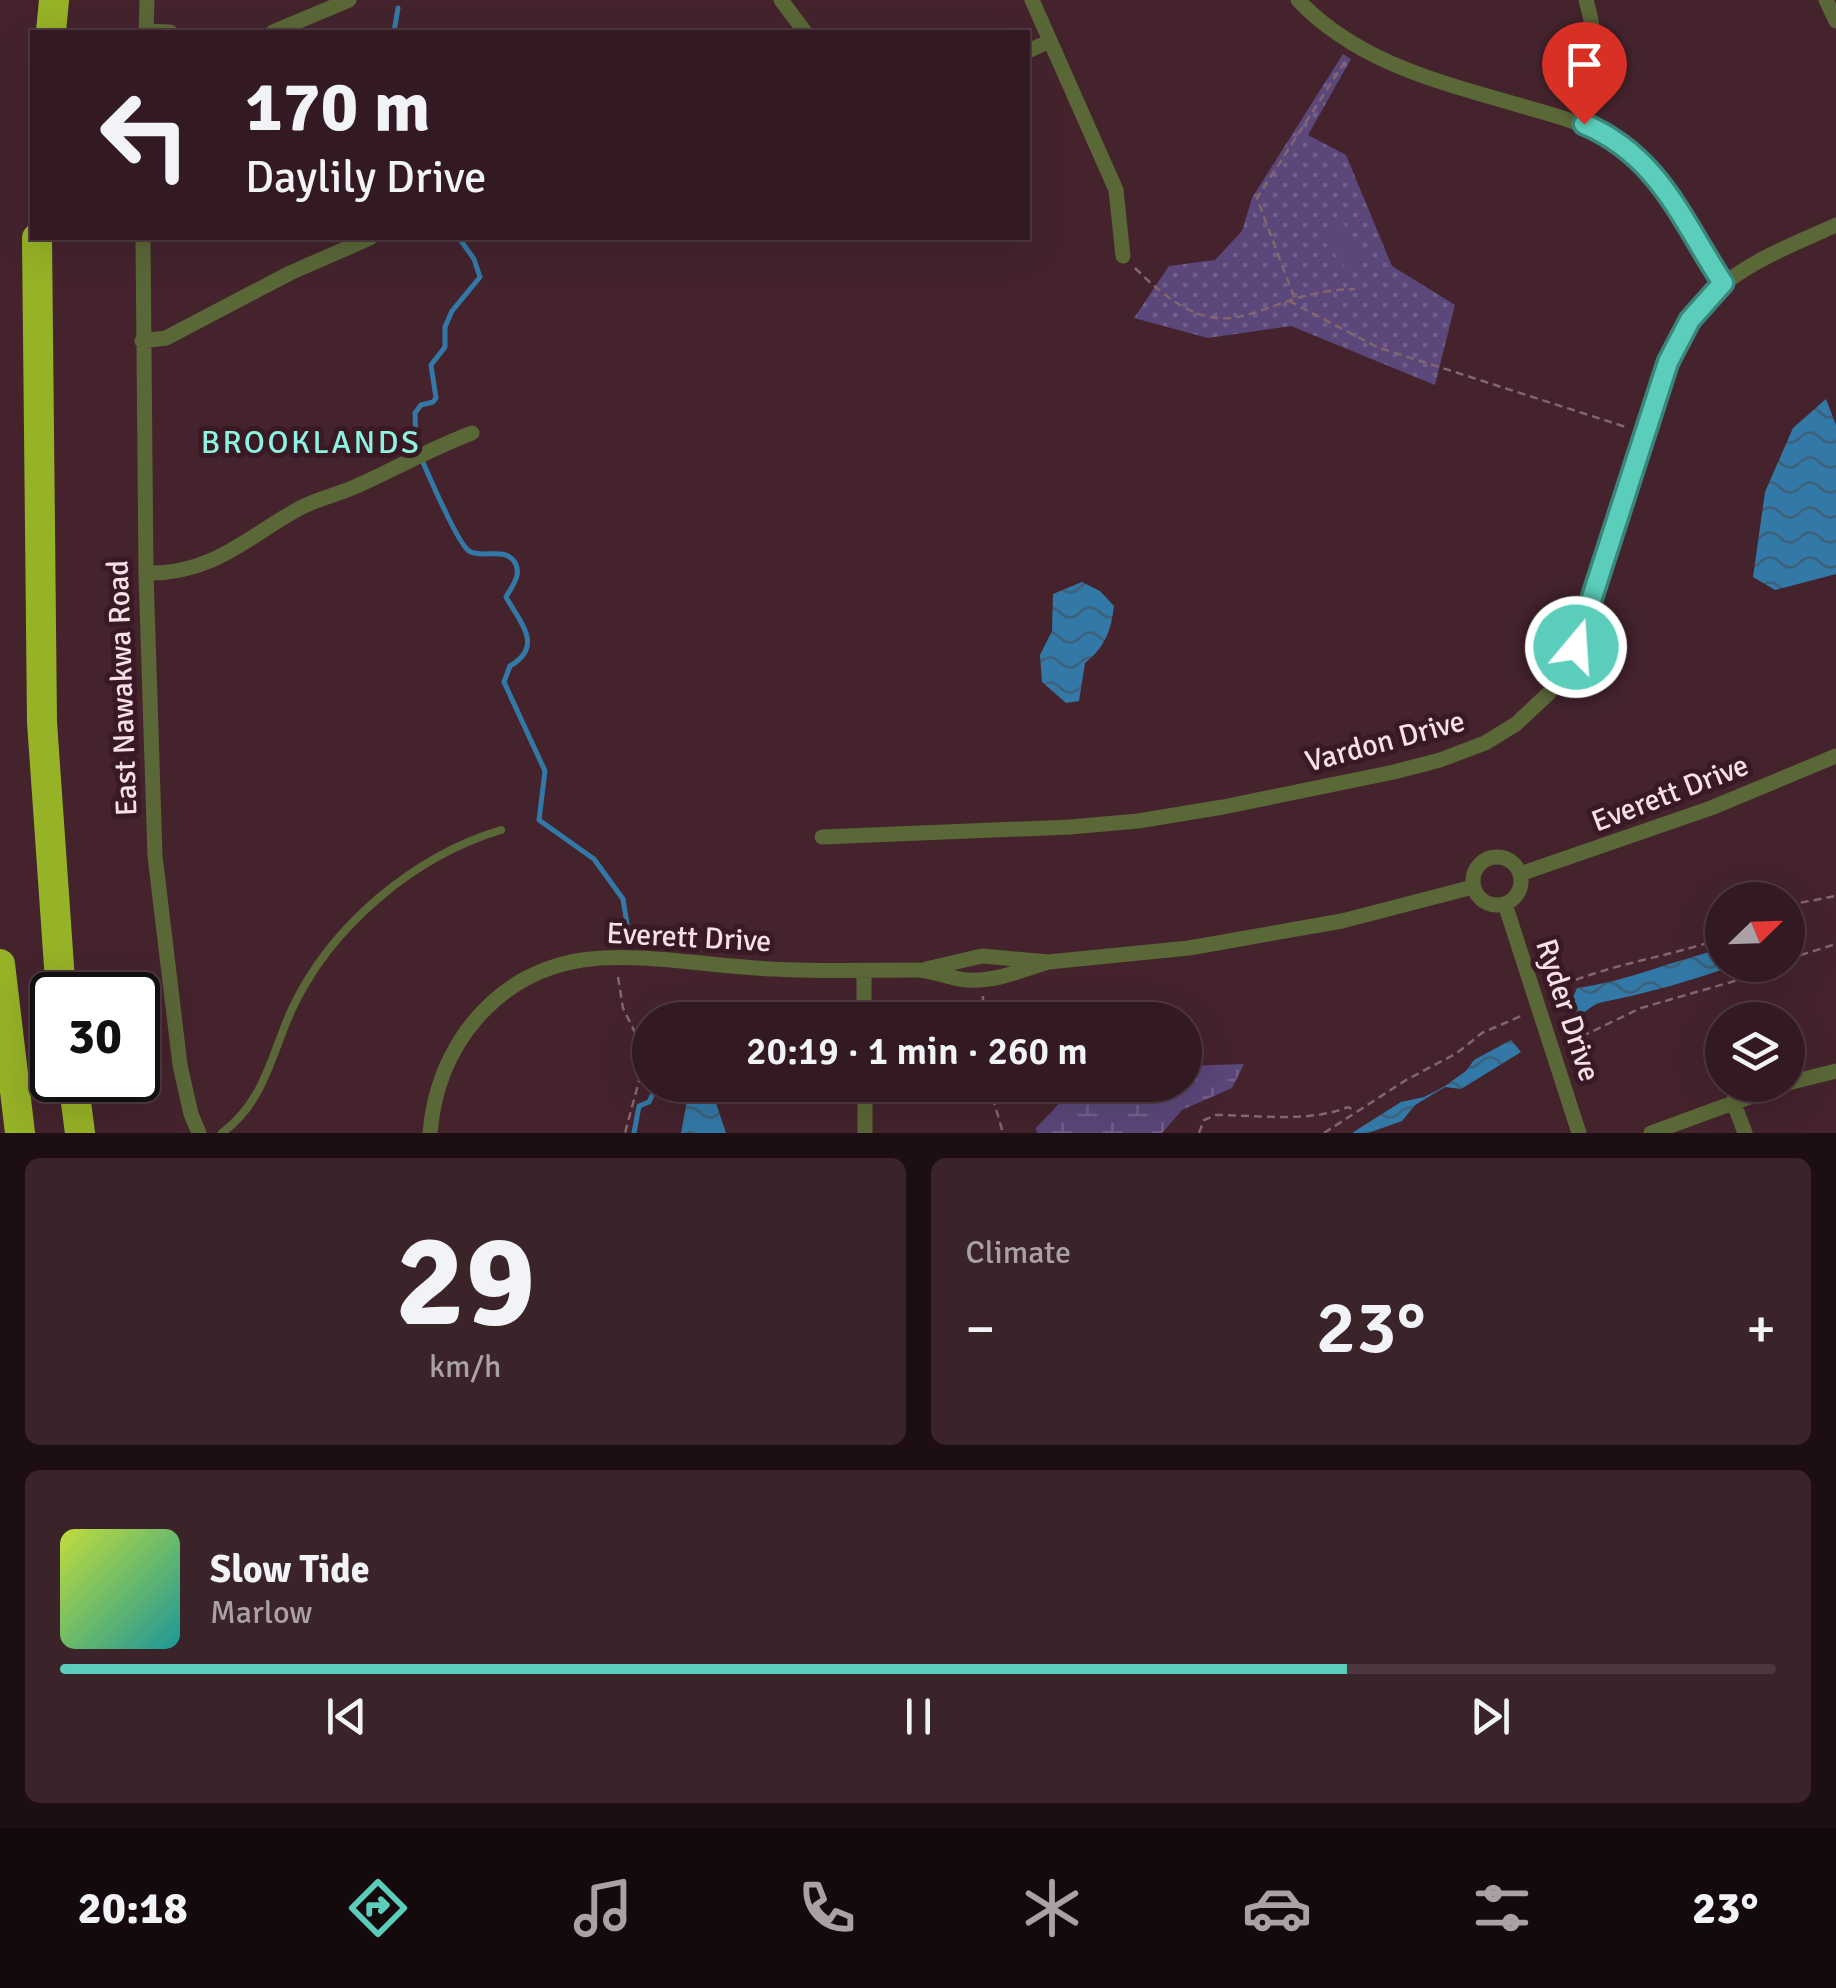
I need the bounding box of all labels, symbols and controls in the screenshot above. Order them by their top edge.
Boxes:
pin [1542,22,1627,125]
icon: arrive [1557,37,1612,92]
text: 170 m [245,64,430,150]
icon: left [80,70,210,200]
text: Daylily Drive [245,150,486,205]
district label: BROOKLANDS [201,423,421,462]
street label: East Nawakwa Road [100,559,145,817]
position arrow [1524,595,1628,699]
street label: Vardon Drive [1301,702,1469,781]
street label: Everett Drive [1587,747,1754,840]
north arrow [1705,882,1805,982]
map controls [1705,882,1805,1102]
street label: Everett Drive [606,915,772,960]
street label: Ryder Drive [1527,934,1608,1086]
speed limit sign: 30 [30,972,160,1102]
button: layers [1705,1002,1805,1102]
text: 20:19 · 1 min · 260 m [746,1028,1088,1075]
text: 29 [395,1202,535,1362]
text: Climate [966,1233,1071,1272]
text: 23° [1316,1281,1426,1374]
text: − [966,1295,995,1363]
text: + [1746,1295,1776,1363]
text: km/h [429,1347,501,1386]
text: Slow Tide [210,1546,370,1593]
text: Marlow [210,1593,312,1632]
icon: previous [319,1689,374,1744]
icon: pause [891,1689,946,1744]
icon: next [1463,1689,1518,1744]
icon: directions [343,1873,413,1943]
icon: music [568,1873,638,1943]
icon: phone [792,1873,862,1943]
icon: climate [1017,1873,1087,1943]
icon: car [1242,1873,1312,1943]
icon: filters [1467,1873,1537,1943]
text: 20:18 [77,1881,188,1936]
text: 23° [1692,1881,1759,1936]

